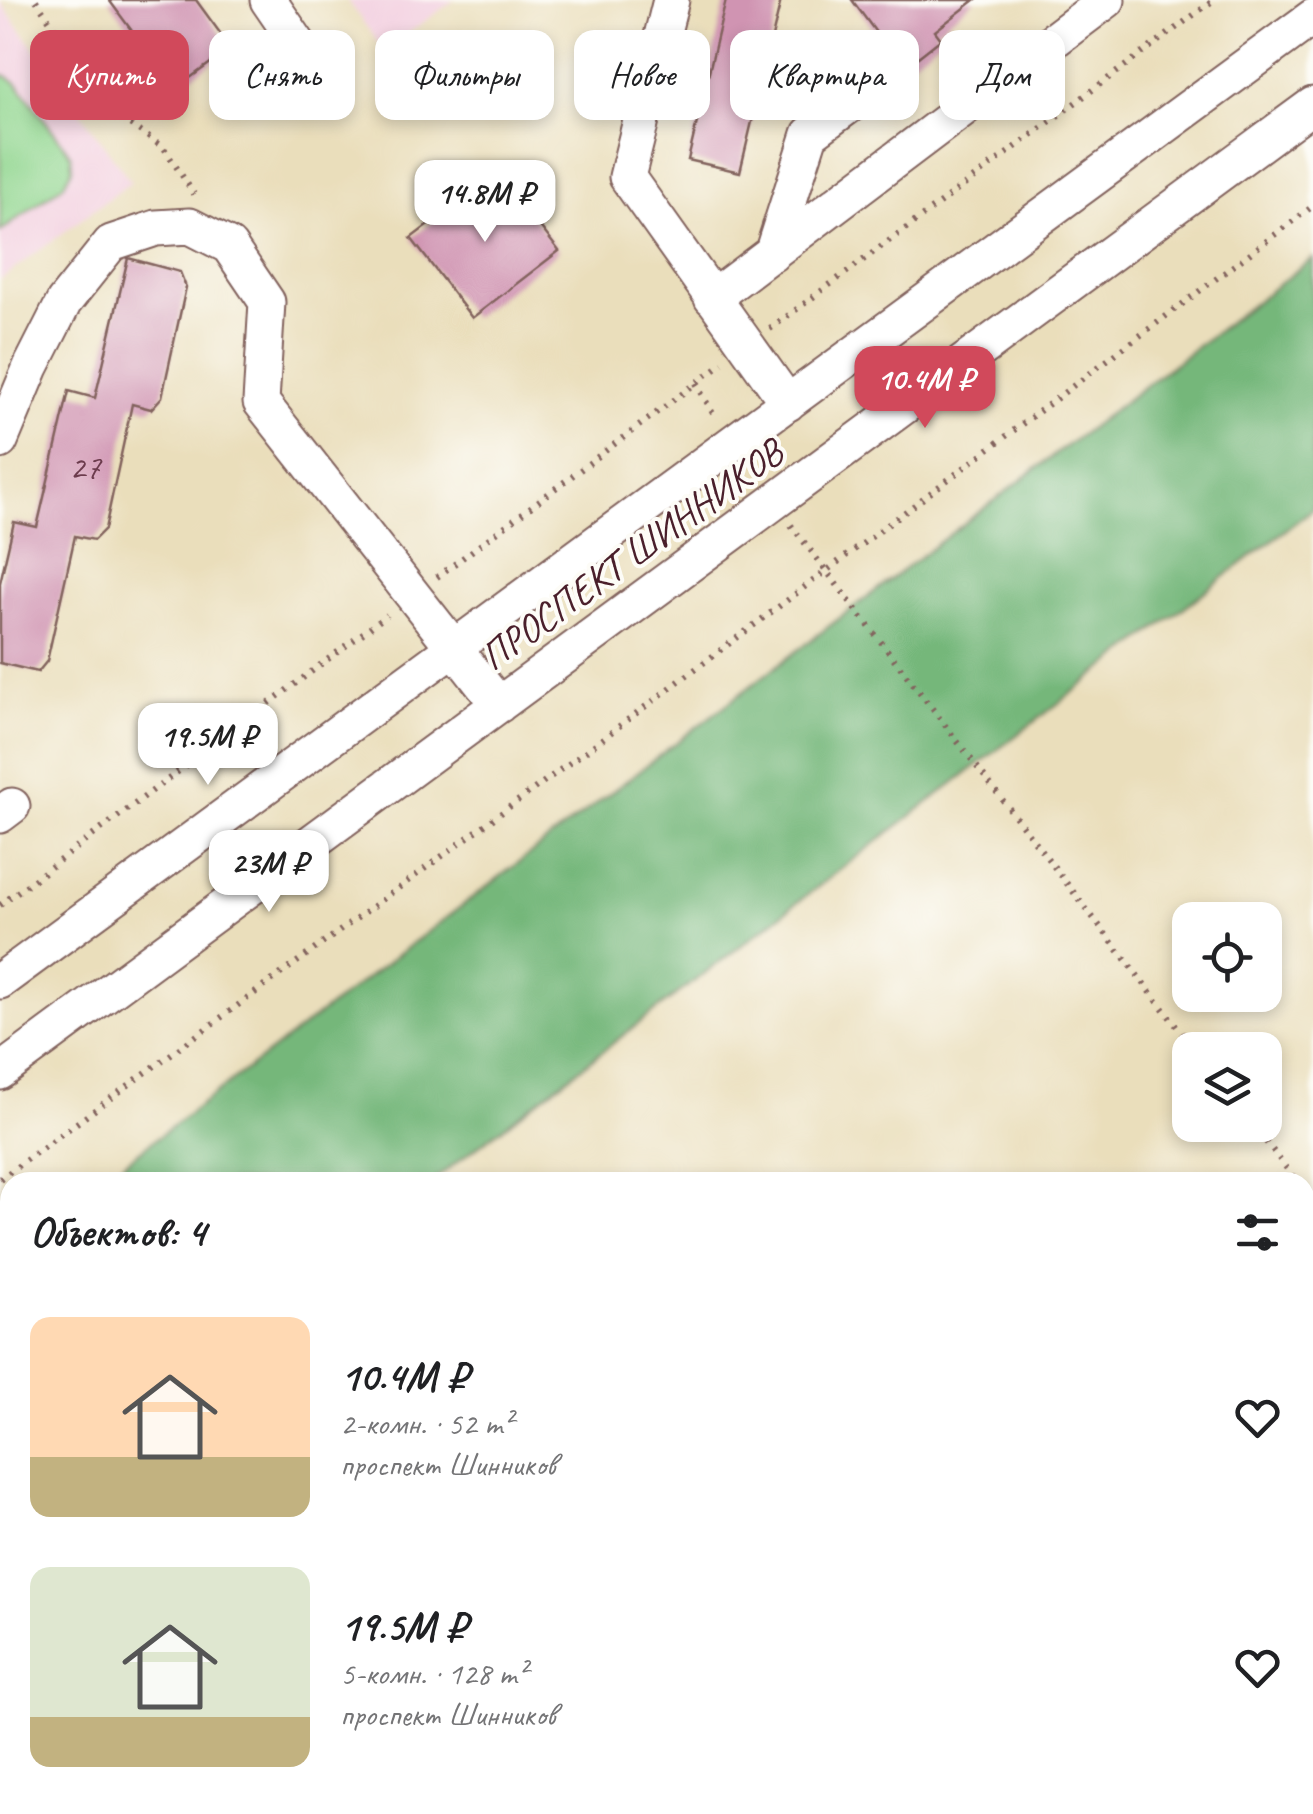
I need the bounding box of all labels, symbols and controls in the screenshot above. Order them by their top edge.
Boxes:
chip: Купить [30,30,189,120]
chip: Снять [209,30,355,120]
chip: Фильтры [375,30,554,120]
chip: Новое [574,30,710,120]
chip: Квартира [730,30,919,120]
chip: Дом [939,30,1065,120]
pin: 14.8M ₽ [393,160,577,245]
text: 14.8M ₽ [436,172,534,213]
pin: 10.4M ₽ [833,346,1017,431]
text: 10.4M ₽ [876,358,974,399]
street label: ПРОСПЕКТ ШИННИКОВ [470,426,795,681]
house number: 27 [69,444,103,489]
pin: 19.5M ₽ [116,703,300,788]
text: 19.5M ₽ [160,715,256,756]
pin: 23M ₽ [199,830,339,915]
text: 23M ₽ [231,842,307,883]
map controls [1172,902,1282,1142]
button: locate [1172,902,1282,1012]
button: layers [1172,1032,1282,1142]
icon: filters [1230,1205,1285,1260]
text: Объектов: 4 [30,1206,206,1259]
text: 10.4M ₽ [340,1350,468,1403]
icon: home [110,1357,230,1477]
icon: heart [1230,1390,1285,1445]
text: 2-комн. · 52 m² [340,1403,512,1444]
text: проспект Шинников [340,1444,556,1485]
text: 19.5M ₽ [340,1600,466,1653]
icon: home [110,1607,230,1727]
icon: heart [1230,1640,1285,1695]
text: 5-комн. · 128 m² [340,1653,527,1694]
text: проспект Шинников [340,1694,556,1735]

